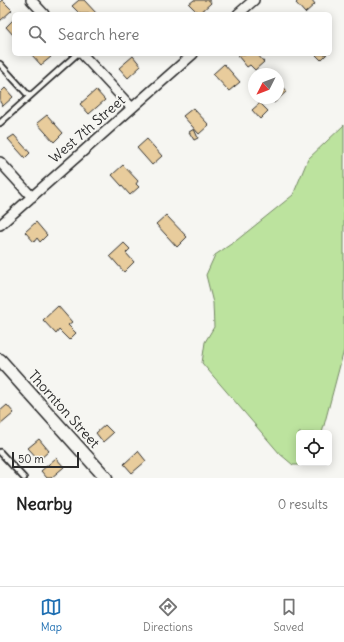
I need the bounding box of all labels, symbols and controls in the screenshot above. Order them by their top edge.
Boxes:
search box [12,12,332,56]
icon: search [26,23,48,45]
text: Search here [58,25,139,44]
north arrow [248,68,284,104]
street label: West 7th Street [45,91,129,167]
street label: Thornton Street [24,366,104,452]
map controls [296,430,332,466]
button: locate [296,430,332,466]
scale bar [12,450,79,469]
text: 50 m [18,452,44,466]
text: Nearby [16,493,72,515]
text: 0 results [278,496,328,513]
tab: Map [40,596,62,634]
tab: Directions [143,596,193,634]
tab: Saved [273,596,304,634]

